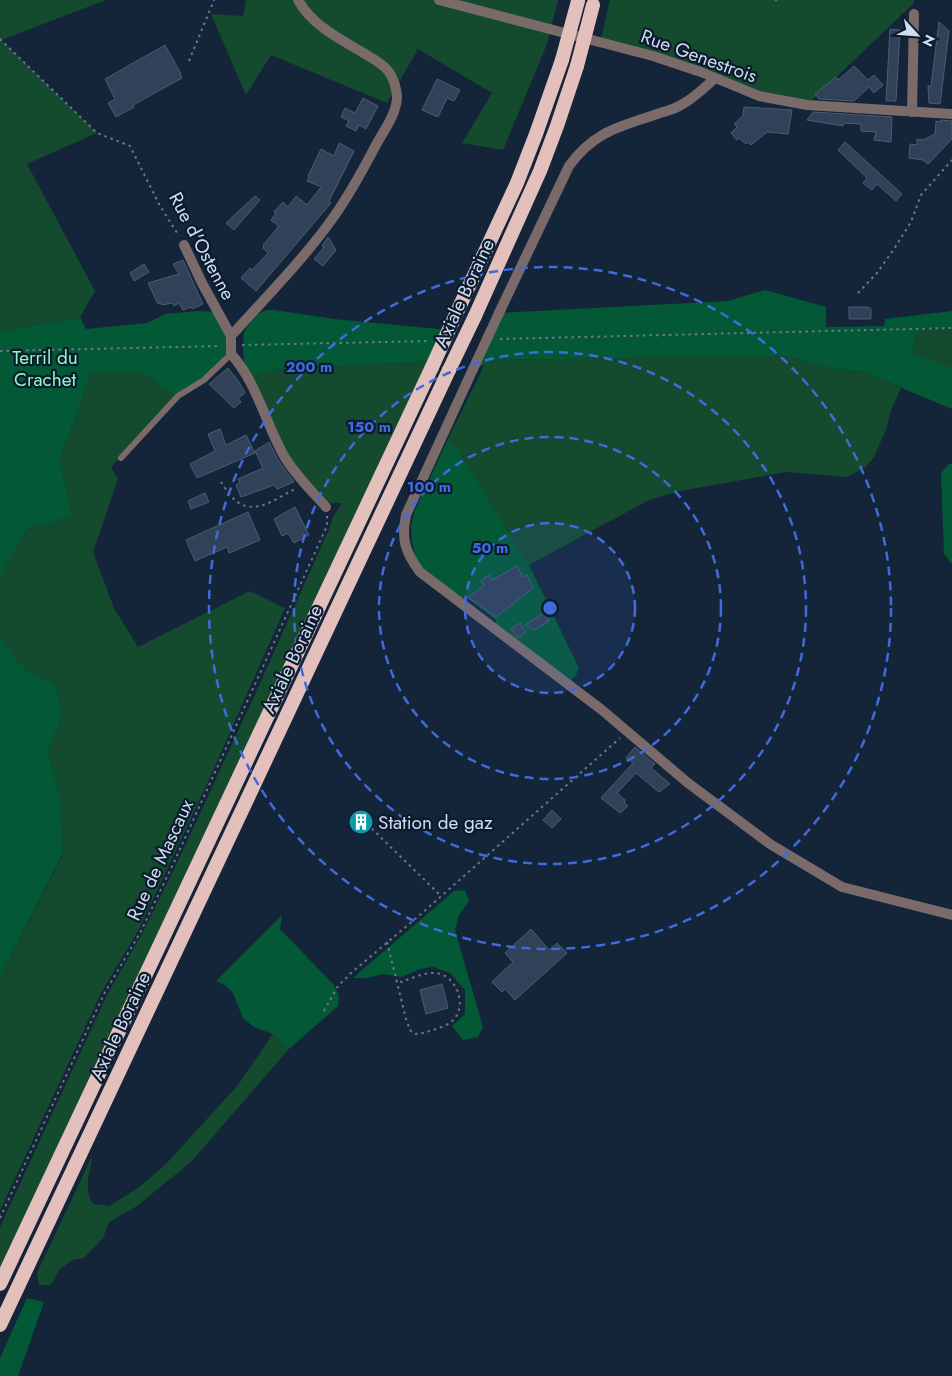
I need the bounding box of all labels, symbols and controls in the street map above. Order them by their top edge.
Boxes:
north arrow [892,10,942,60]
street label: Rue Genestrois [637,22,761,90]
text: N [917,31,940,50]
street label: Rue d'Ostenne [162,187,242,305]
street label: Axiale Boraine [427,234,501,352]
park label: Terril du Crachet [12,344,78,393]
text: 200 m [286,356,332,378]
text: 150 m [347,416,391,438]
text: 100 m [407,476,451,498]
text: 50 m [472,537,508,559]
centre of rings [541,599,559,617]
street label: Axiale Boraine [255,600,329,718]
street label: Rue de Mascaux [120,795,200,925]
building icon: Station de gaz [348,809,374,835]
place label: Station de gaz [378,809,493,836]
street label: Axiale Boraine [83,967,157,1085]

